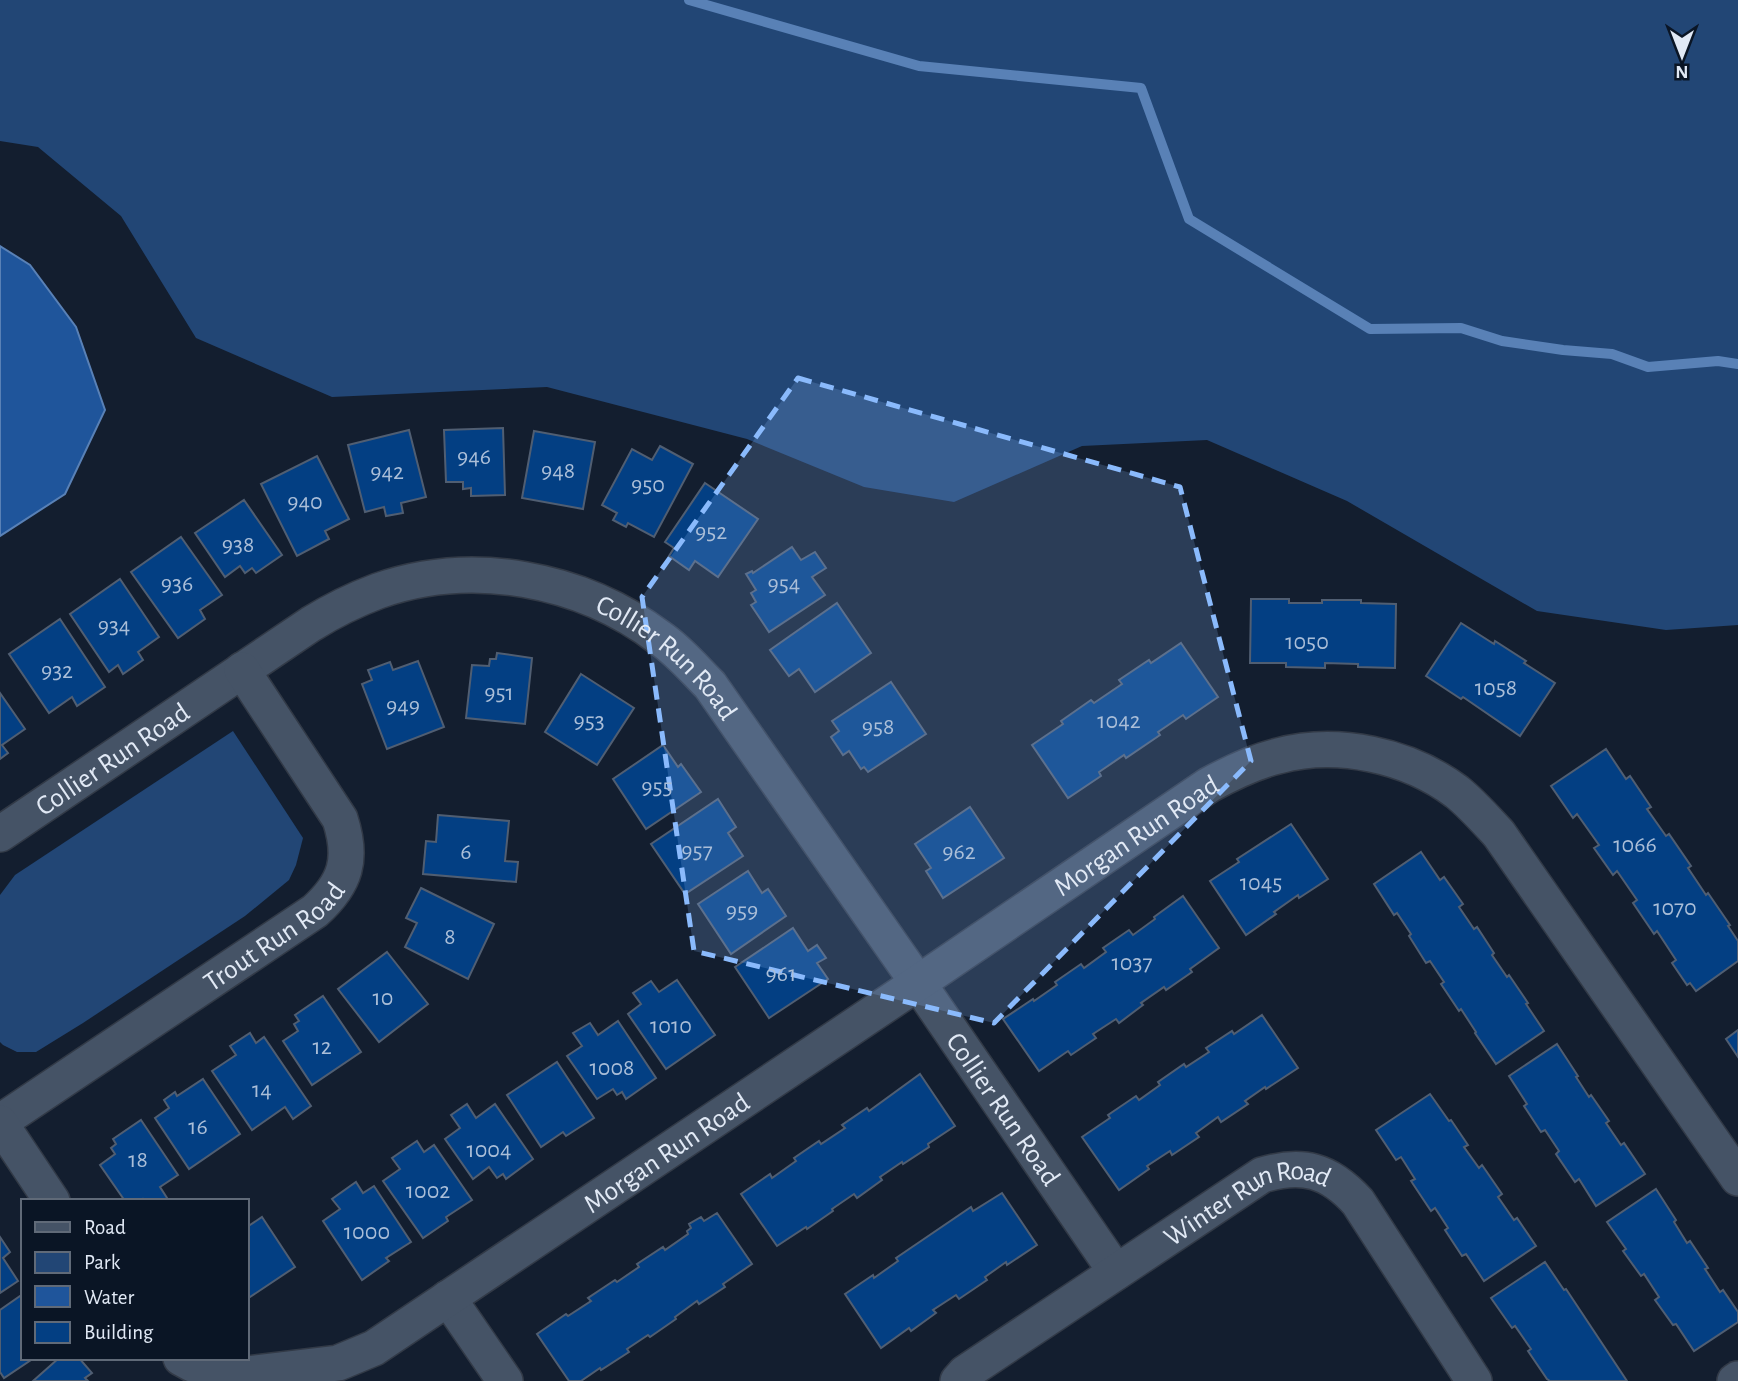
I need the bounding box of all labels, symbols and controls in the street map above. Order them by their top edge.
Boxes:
north arrow [1647,21,1717,91]
text: N [1675,62,1689,81]
house number: 946 [457,445,491,469]
house number: 948 [541,459,575,483]
house number: 942 [370,460,404,484]
house number: 950 [631,473,665,497]
house number: 940 [287,490,323,514]
house number: 952 [695,520,727,544]
house number: 938 [222,533,254,557]
house number: 936 [161,572,193,596]
house number: 954 [768,572,800,596]
street label: Collier Run Road [591,591,742,725]
house number: 934 [98,614,130,638]
house number: 1050 [1285,630,1329,654]
house number: 932 [41,659,73,683]
house number: 1058 [1475,676,1517,700]
house number: 951 [484,681,514,705]
house number: 949 [386,694,420,718]
street label: Collier Run Road [31,698,195,822]
house number: 953 [573,709,605,733]
house number: 1042 [1097,709,1141,733]
house number: 958 [862,715,894,739]
street label: Morgan Run Road [1049,771,1224,902]
house number: 955 [641,775,673,799]
house number: 1066 [1613,833,1657,857]
house number: 957 [681,839,713,863]
house number: 6 [460,840,472,864]
house number: 962 [942,840,976,864]
house number: 1045 [1240,871,1282,895]
street label: Trout Run Road [199,878,351,997]
house number: 1070 [1653,896,1697,920]
house number: 959 [726,899,758,923]
house number: 8 [444,925,456,949]
house number: 1037 [1112,951,1152,975]
house number: 961 [766,962,796,986]
house number: 10 [373,986,393,1010]
house number: 1010 [650,1014,692,1038]
street label: Collier Run Road [940,1028,1065,1191]
house number: 12 [312,1035,332,1059]
house number: 1008 [590,1056,634,1080]
house number: 14 [252,1078,272,1102]
street label: Morgan Run Road [579,1088,755,1219]
house number: 16 [188,1115,208,1139]
house number: 1004 [466,1138,512,1162]
house number: 18 [128,1148,148,1172]
street label: Winter Run Road [1160,1157,1335,1252]
house number: 1002 [406,1179,450,1203]
legend [21,1199,248,1360]
text: Road [84,1217,126,1238]
house number: 1000 [344,1220,390,1244]
text: Park [84,1252,121,1273]
text: Water [84,1287,134,1308]
text: Building [84,1322,154,1343]

